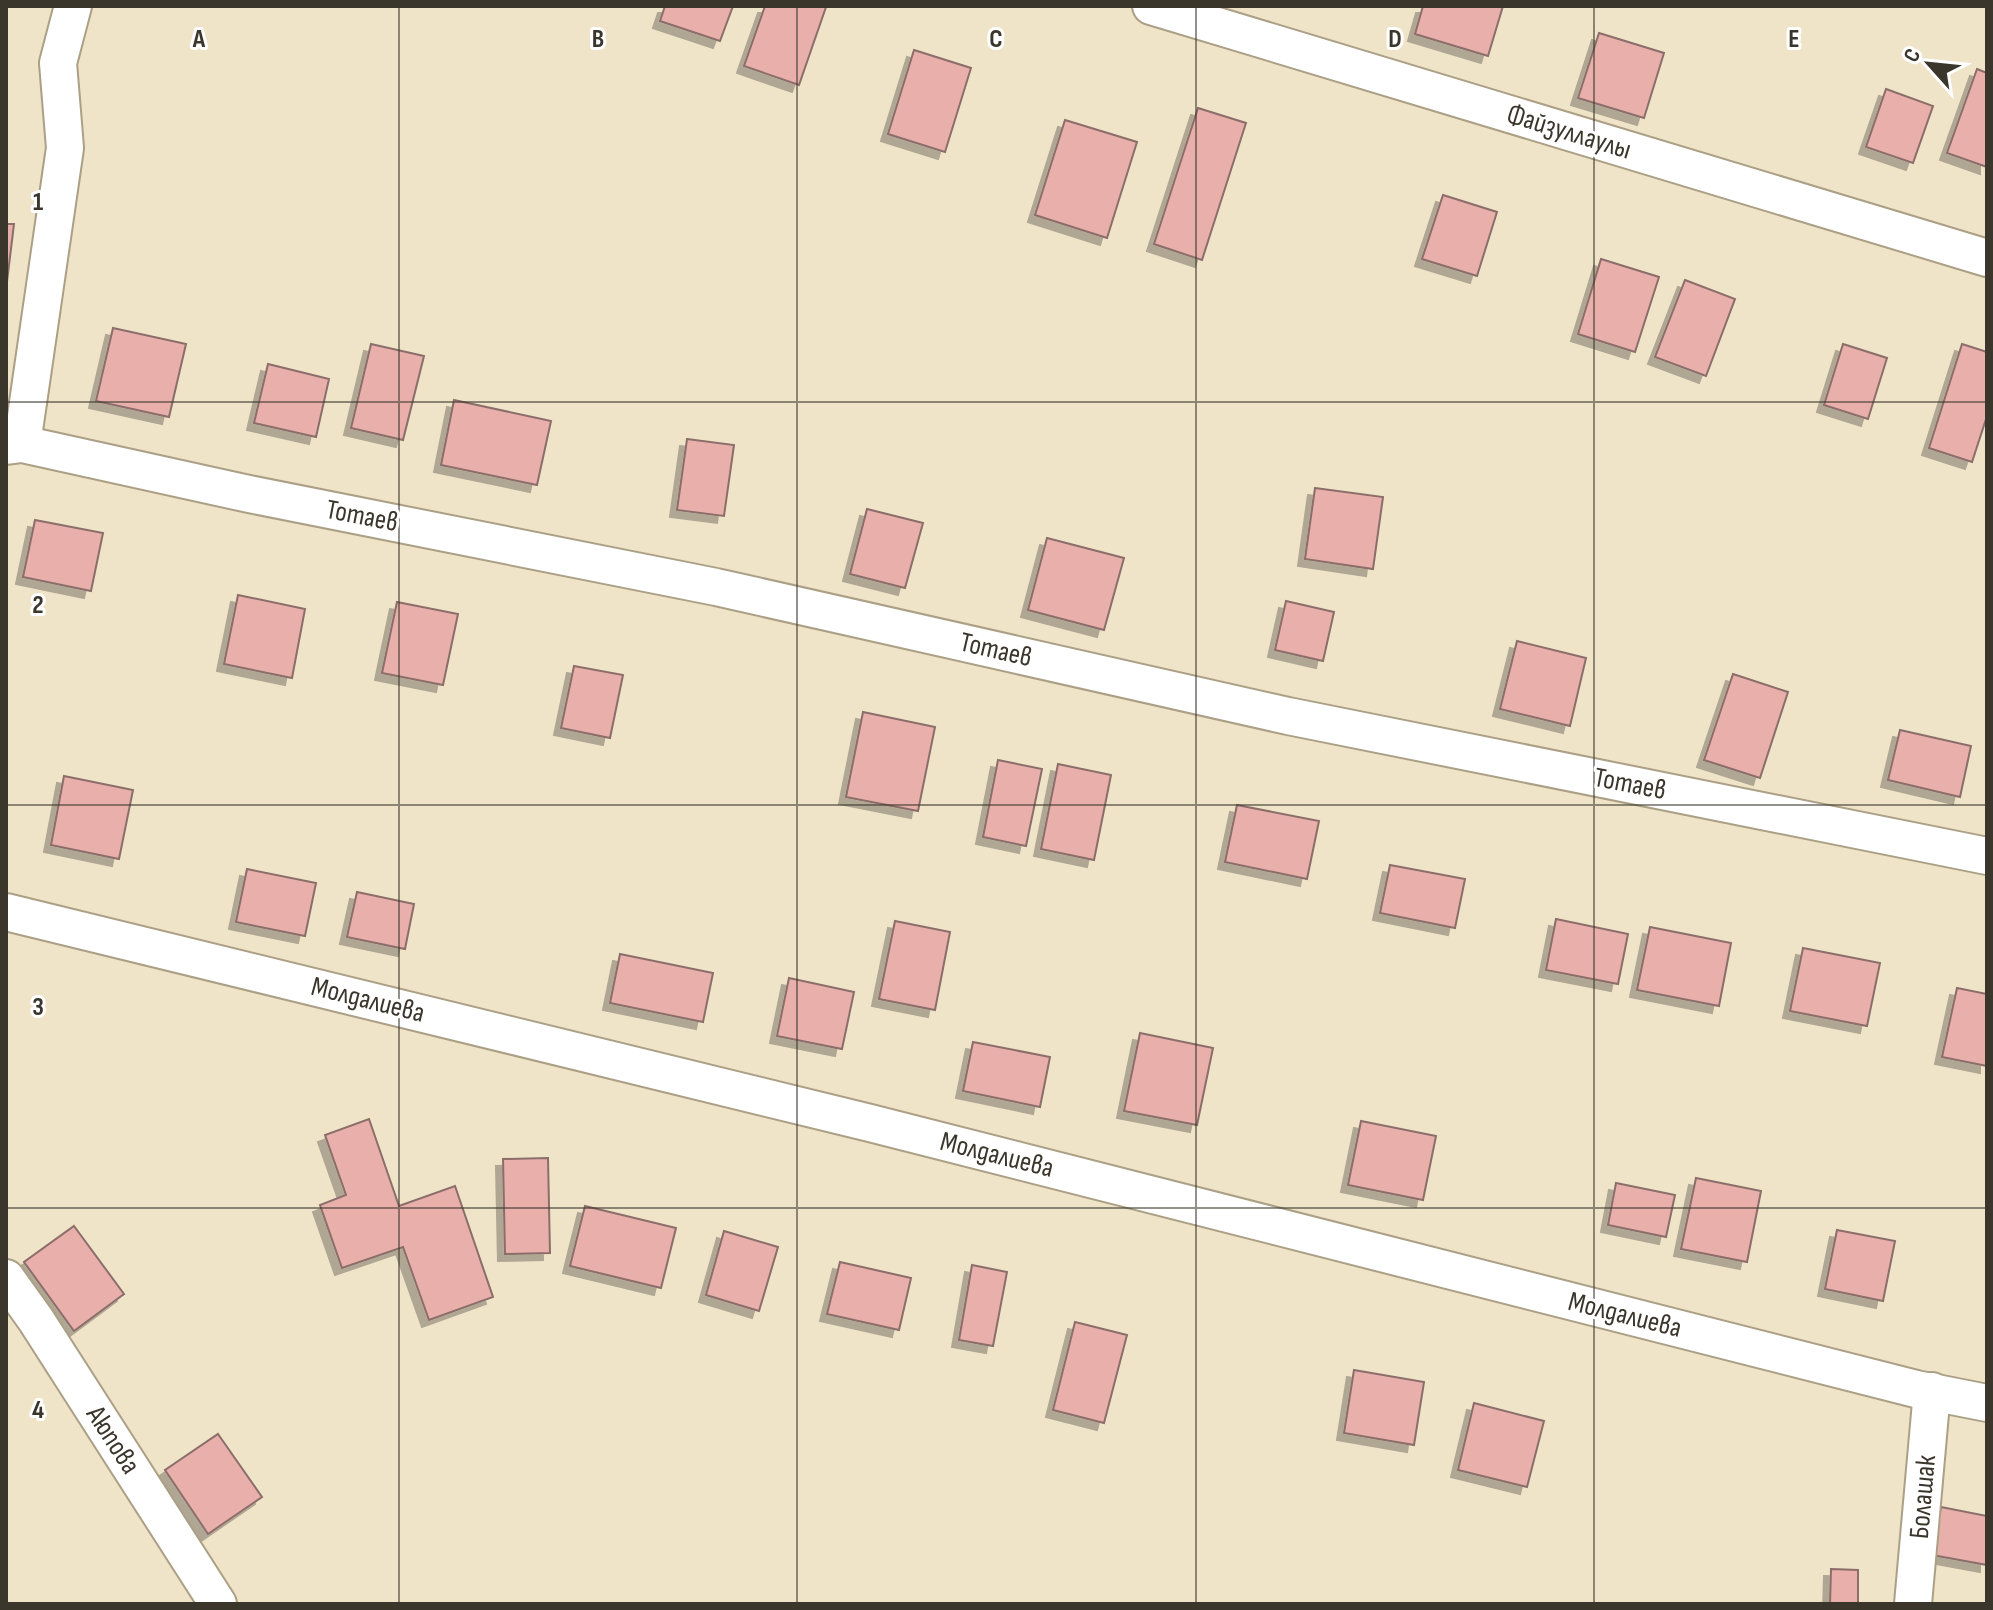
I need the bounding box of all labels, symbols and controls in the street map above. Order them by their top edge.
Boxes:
text: A [192,24,206,55]
text: B [592,24,604,55]
text: C [989,24,1003,55]
text: D [1388,24,1402,55]
text: E [1788,24,1800,55]
north arrow [1889,24,1969,104]
text: С [1898,44,1927,67]
street label: Файзуллаулы [1503,97,1635,167]
text: 1 [33,187,43,218]
street label: Тотаев [323,493,401,539]
text: 2 [32,590,44,621]
street label: Тотаев [957,626,1035,674]
street label: Тотаев [1591,761,1669,807]
street label: Молдалиева [308,970,428,1030]
text: 3 [32,992,44,1023]
street label: Молдалиева [937,1125,1057,1185]
street label: Молдалиева [1565,1285,1685,1345]
text: 4 [32,1395,44,1426]
street label: Аюпова [78,1399,147,1480]
street label: Болашак [1903,1453,1943,1540]

